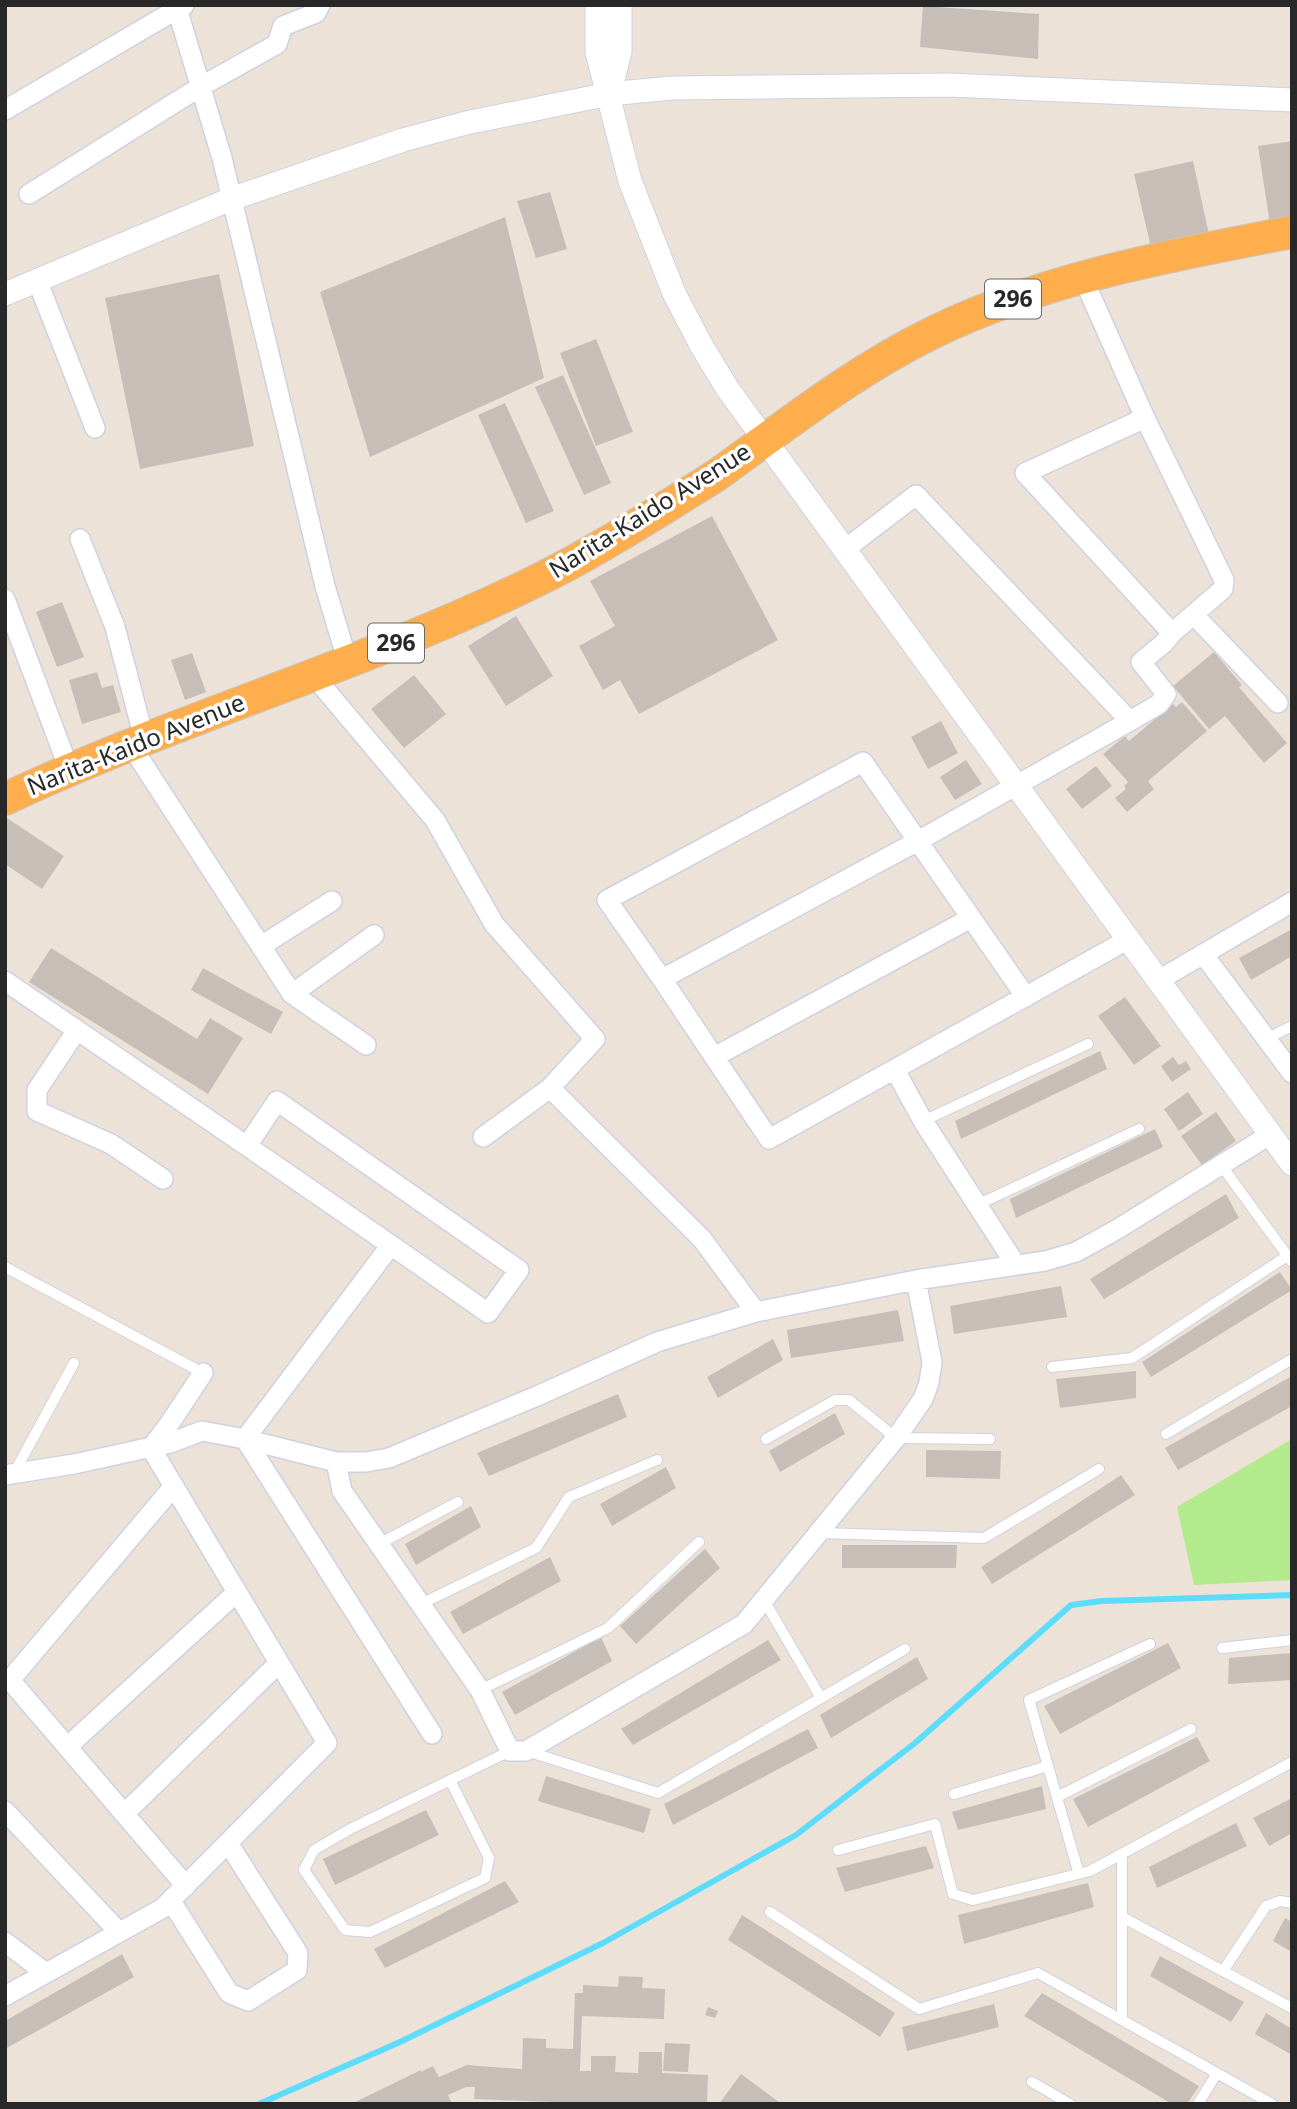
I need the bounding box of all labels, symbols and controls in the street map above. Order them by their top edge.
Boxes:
road number: 296 [985,280,1041,318]
street label: Narita-Kaido Avenue [542,434,756,585]
road number: 296 [368,624,424,663]
street label: Narita-Kaido Avenue [22,685,249,802]

